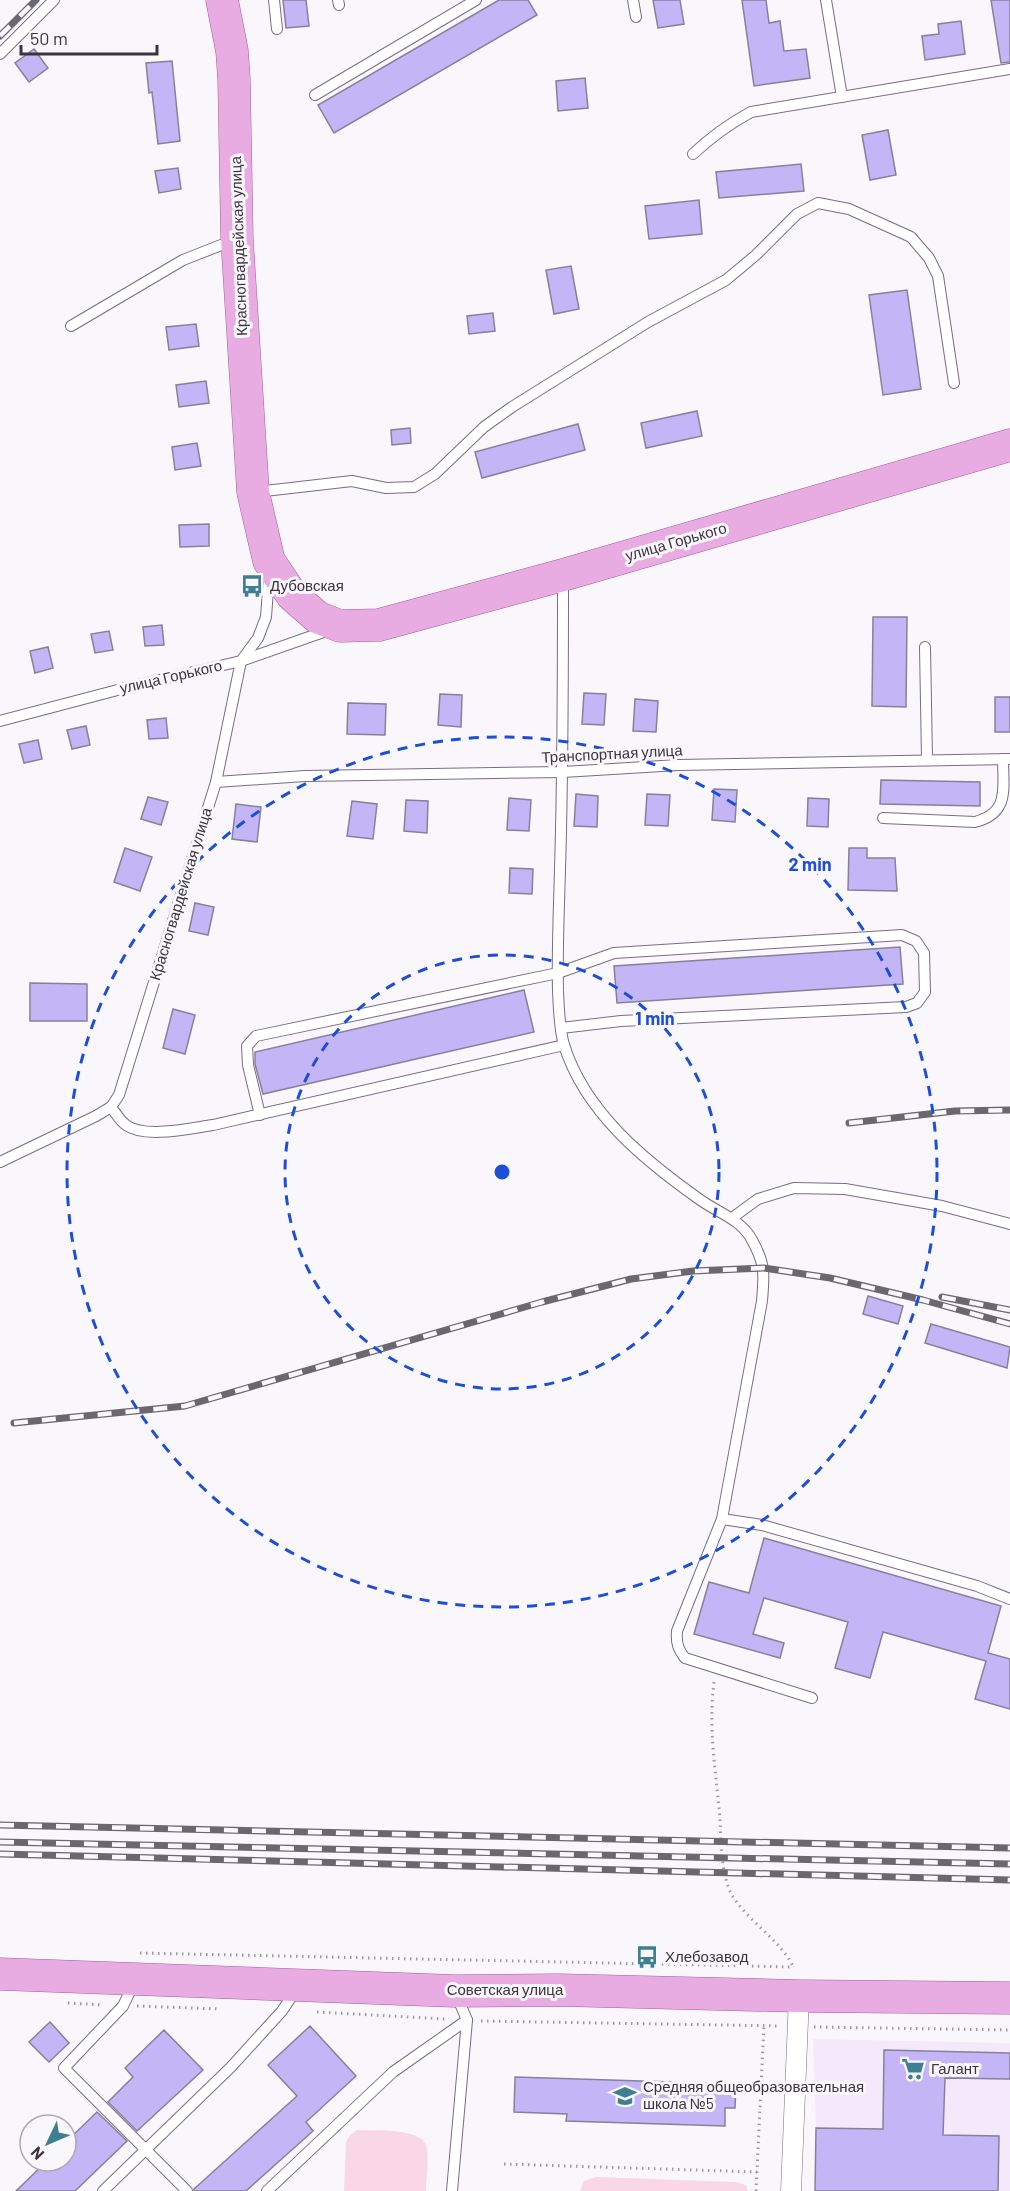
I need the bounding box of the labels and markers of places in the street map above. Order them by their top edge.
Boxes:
bus stop icon: Дубовская [239,573,265,599]
place label: Дубовская [270,576,344,594]
centre of rings [492,1162,512,1182]
bus stop icon: Хлебозавод [634,1944,660,1970]
place label: Хлебозавод [665,1947,749,1965]
supermarket icon: Галант [900,2056,926,2082]
place label: Галант [931,2059,979,2077]
place label: Средняя общеобразовательная школа №5 [643,2077,864,2112]
school or university icon: Средняя общеобразовательная школа №5 [612,2083,638,2109]

